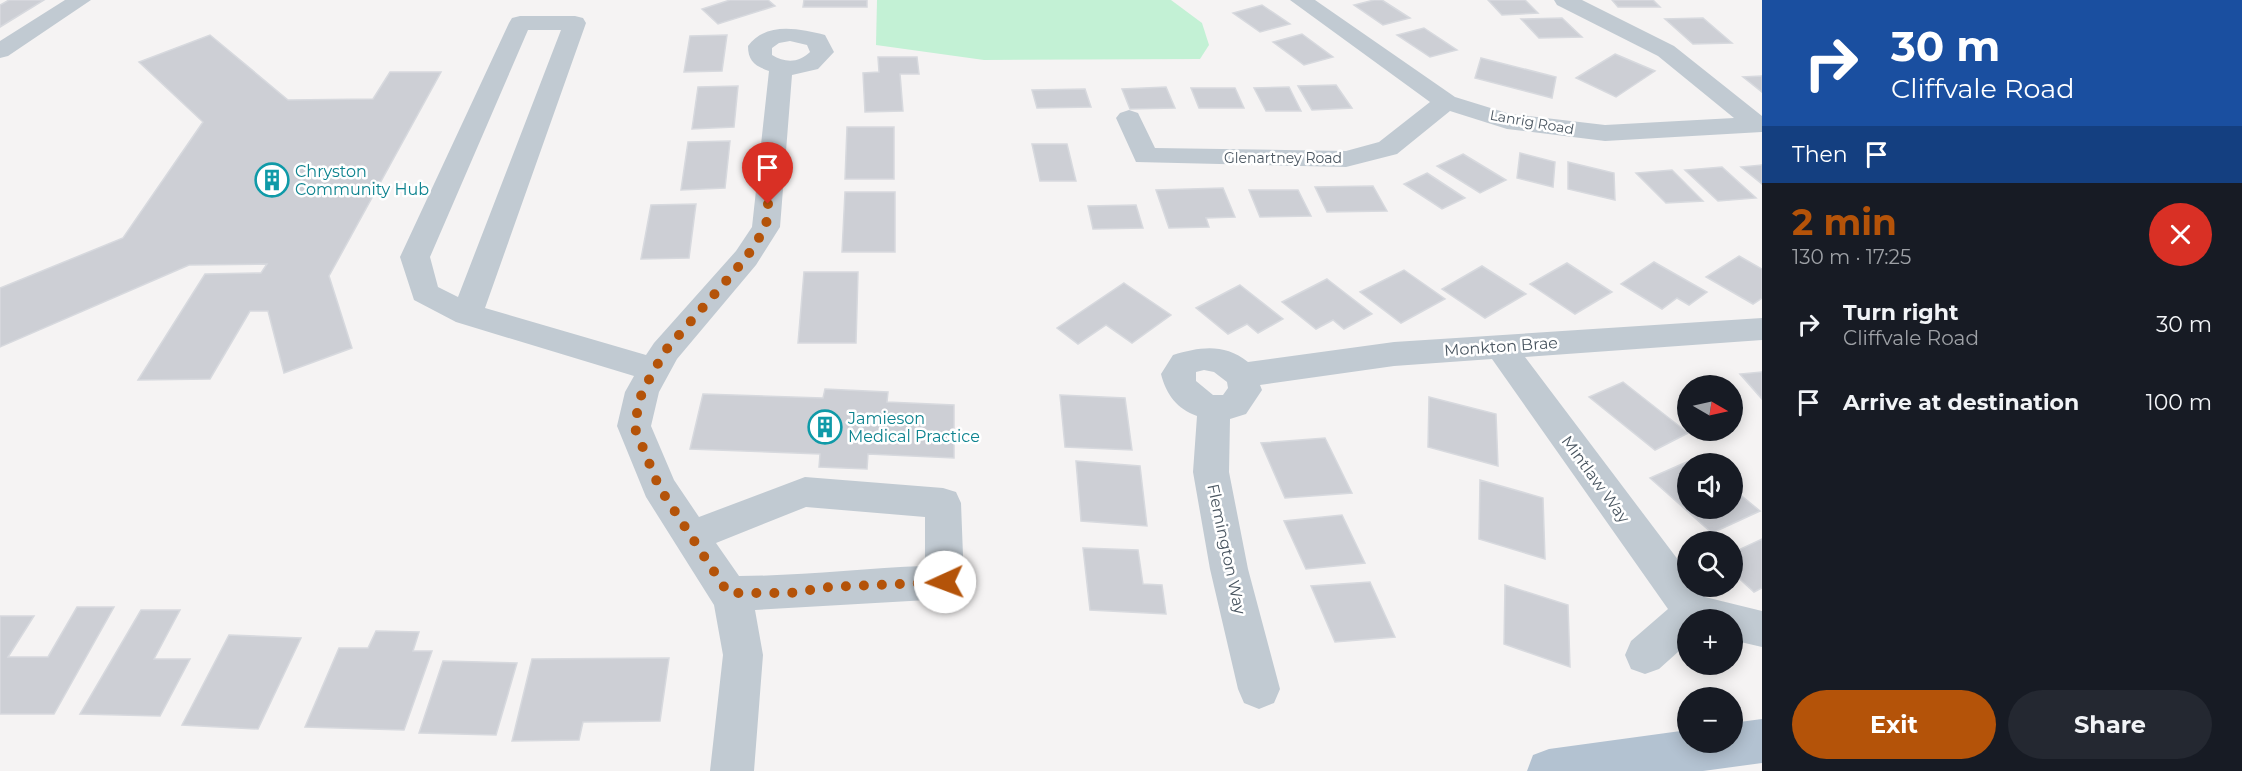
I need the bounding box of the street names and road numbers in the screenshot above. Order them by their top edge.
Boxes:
street label: Lanrig Road [1489,106,1575,138]
street label: Glenartney Road [1224,149,1342,167]
street label: Monkton Brae [1444,333,1558,360]
street label: Mintlaw Way [1558,432,1634,527]
street label: Flemington Way [1203,482,1250,616]

